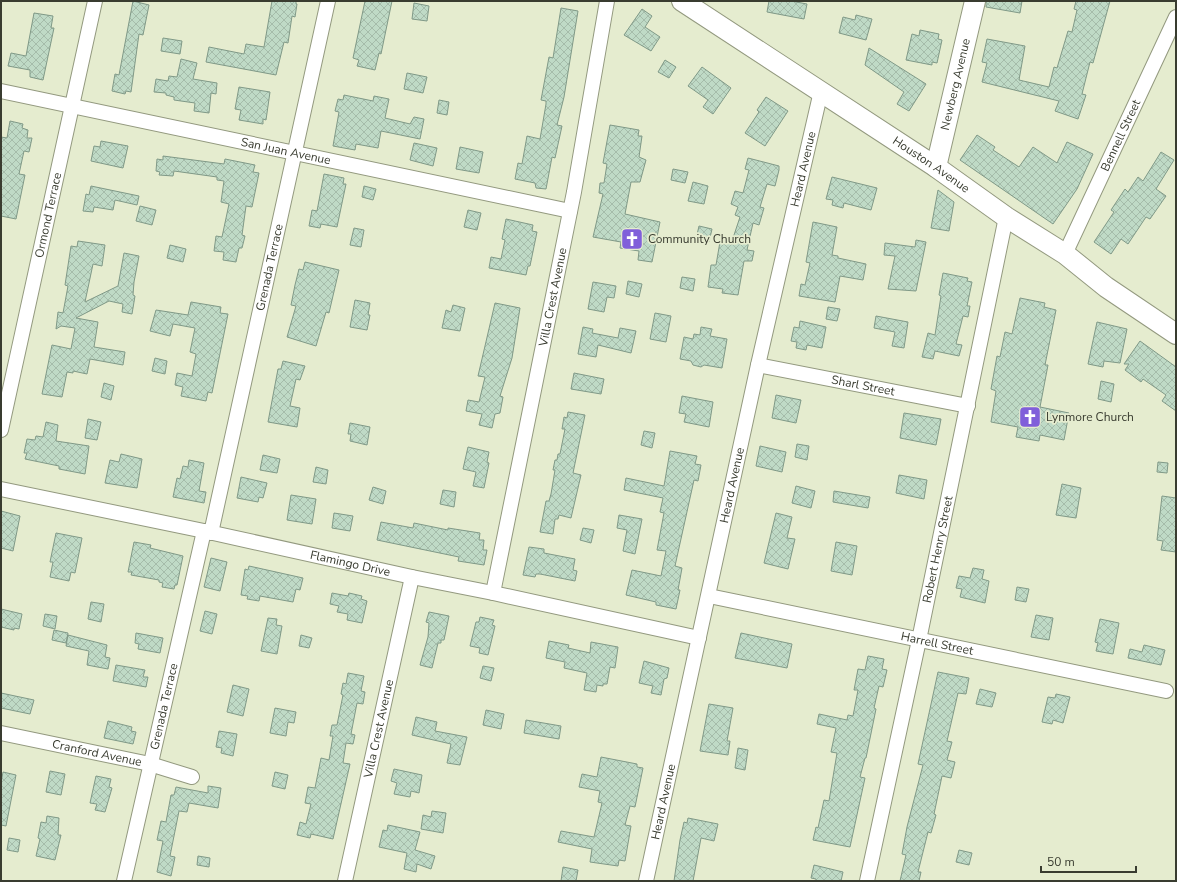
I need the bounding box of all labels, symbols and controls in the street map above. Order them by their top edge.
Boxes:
street label: Newberg Avenue [937,37,974,132]
street label: Bennell Street [1097,96,1145,174]
street label: Heard Avenue [787,130,819,208]
street label: Houston Avenue [889,133,973,196]
street label: San Juan Avenue [239,134,332,168]
street label: Ormond Terrace [31,171,65,259]
street label: Grenada Terrace [252,222,287,312]
church icon: Community Church [619,226,645,252]
place label: Community Church [648,231,751,247]
street label: Villa Crest Avenue [535,246,571,349]
street label: Sharl Street [830,371,897,400]
church icon: Lynmore Church [1017,404,1043,430]
place label: Lynmore Church [1046,409,1134,425]
street label: Heard Avenue [716,446,748,525]
street label: Robert Henry Street [919,494,957,604]
street label: Flamingo Drive [309,547,392,580]
street label: Harrell Street [900,628,975,659]
street label: Grenada Terrace [146,662,182,751]
street label: Villa Crest Avenue [360,678,397,780]
street label: Cranford Avenue [51,736,143,770]
street label: Heard Avenue [647,762,679,841]
scale bar [1041,848,1136,874]
text: 50 m [1047,854,1075,870]

